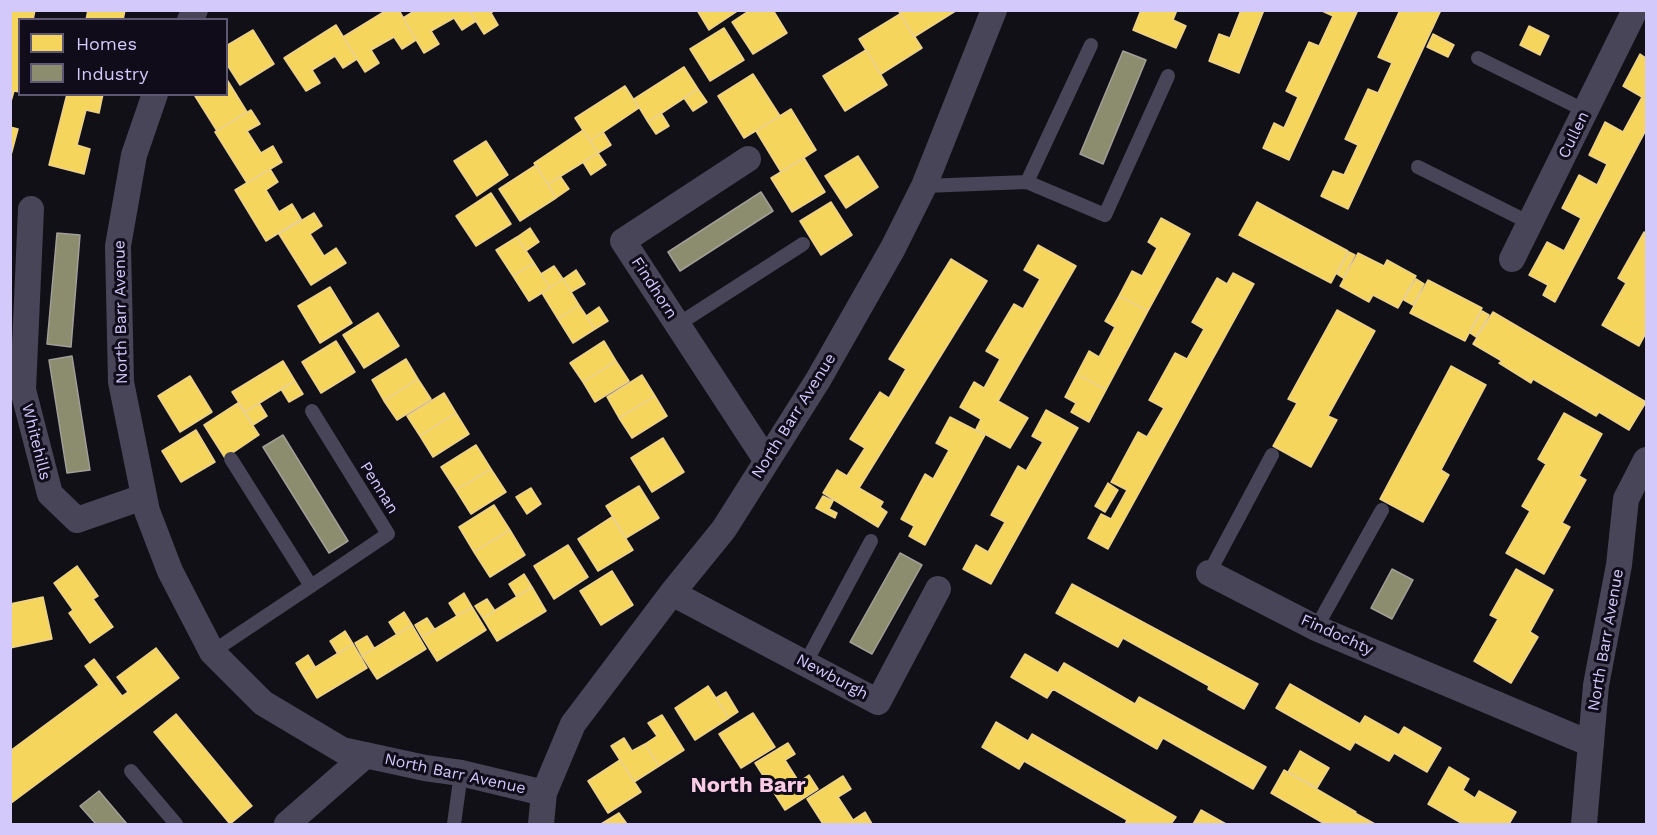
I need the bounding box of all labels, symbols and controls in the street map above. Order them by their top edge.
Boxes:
legend [18,18,228,96]
text: Homes [76,33,137,54]
text: Industry [76,63,148,84]
street label: Cullen [1554,108,1594,162]
street label: North Barr Avenue [110,240,132,384]
street label: Findhorn [627,253,681,323]
street label: North Barr Avenue [748,350,840,482]
street label: Whitehills [17,402,55,482]
street label: Pennan [356,458,402,518]
street label: North Barr Avenue [1584,567,1628,713]
street label: Findochty [1298,611,1376,659]
street label: Newburgh [793,650,871,704]
street label: North Barr Avenue [383,750,527,798]
district label: North Barr [690,773,806,799]

